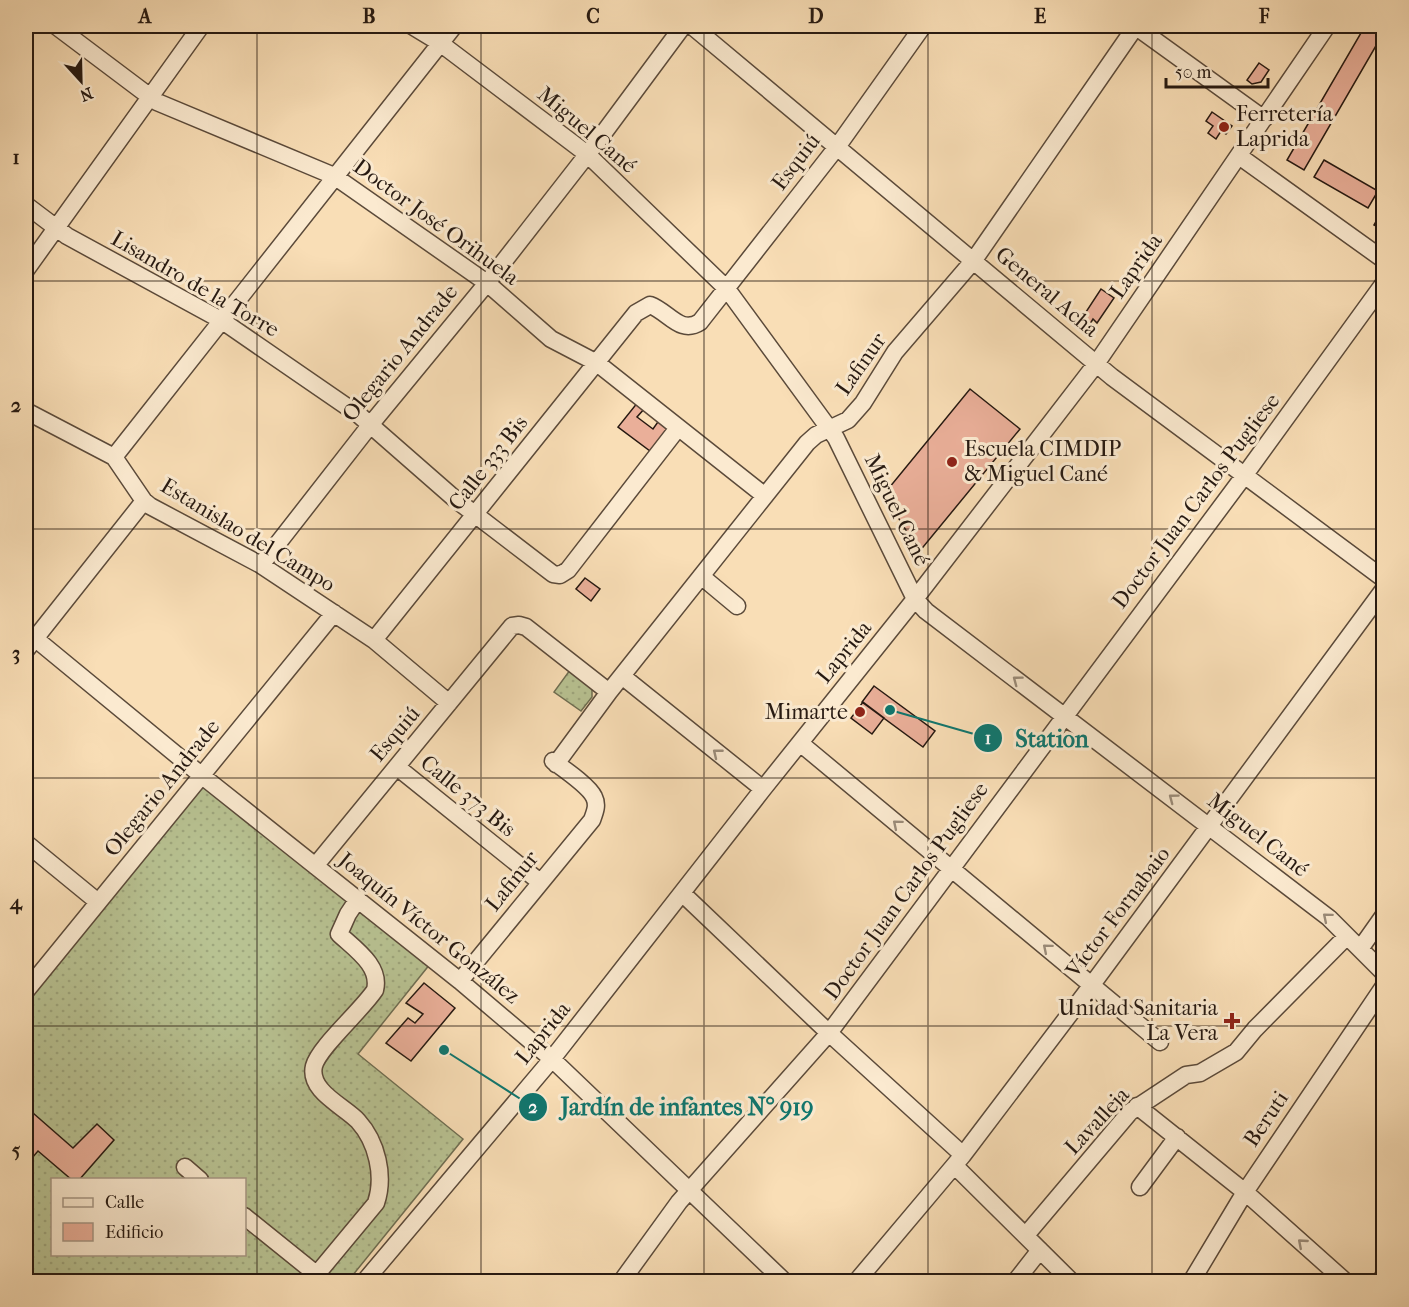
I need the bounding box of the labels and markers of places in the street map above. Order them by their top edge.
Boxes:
place label: Ferretería Laprida [1236,101,1334,152]
marker: Ferretería Laprida [1217,120,1231,134]
place label: Escuela CIMDIP & Miguel Cané [964,436,1121,487]
marker: Escuela CIMDIP & Miguel Cané [945,455,959,469]
place label: Mimarte [765,699,848,725]
marker: Mimarte [853,705,867,719]
callout: Station [973,717,1101,759]
place label: Unidad Sanitaria La Vera [1058,995,1219,1046]
marker: Unidad Sanitaria La Vera [1223,1012,1241,1030]
callout: Jardín de infantes N° 919 [518,1086,825,1128]

